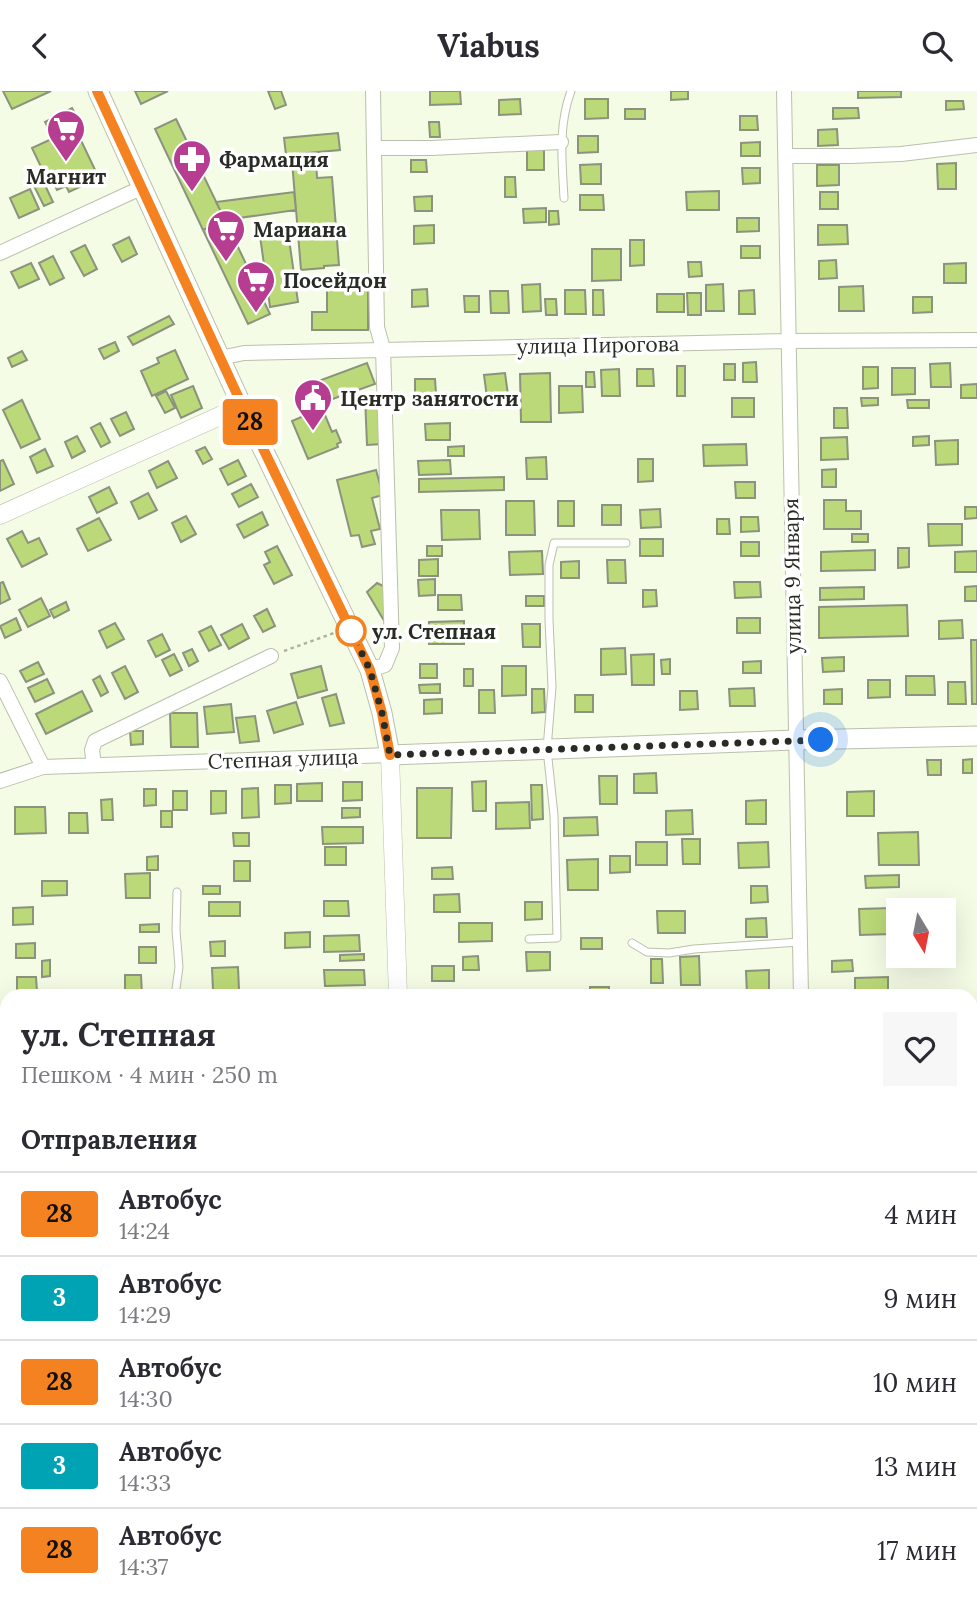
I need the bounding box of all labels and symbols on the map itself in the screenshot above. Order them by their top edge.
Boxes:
supermarket icon: Магнит [45,108,87,163]
pharmacy icon: Фармация [171,138,213,193]
place label: Фармация [219,146,329,173]
place label: Магнит [26,163,106,190]
supermarket icon: Мариана [205,208,247,263]
place label: Мариана [253,216,347,243]
supermarket icon: Посейдон [235,259,277,314]
place label: Посейдон [283,267,387,294]
street label: улица Пирогова [516,330,680,360]
public building icon: Центр занятости [292,377,334,432]
place label: Центр занятости [340,385,519,412]
line badge: 28 [218,399,282,445]
street label: улица 9 Января [777,498,807,654]
marker: ул. Степная [336,616,366,646]
place label: ул. Степная [372,618,496,645]
your location [803,722,838,757]
street label: Степная улица [207,743,359,775]
north arrow [886,898,956,968]

